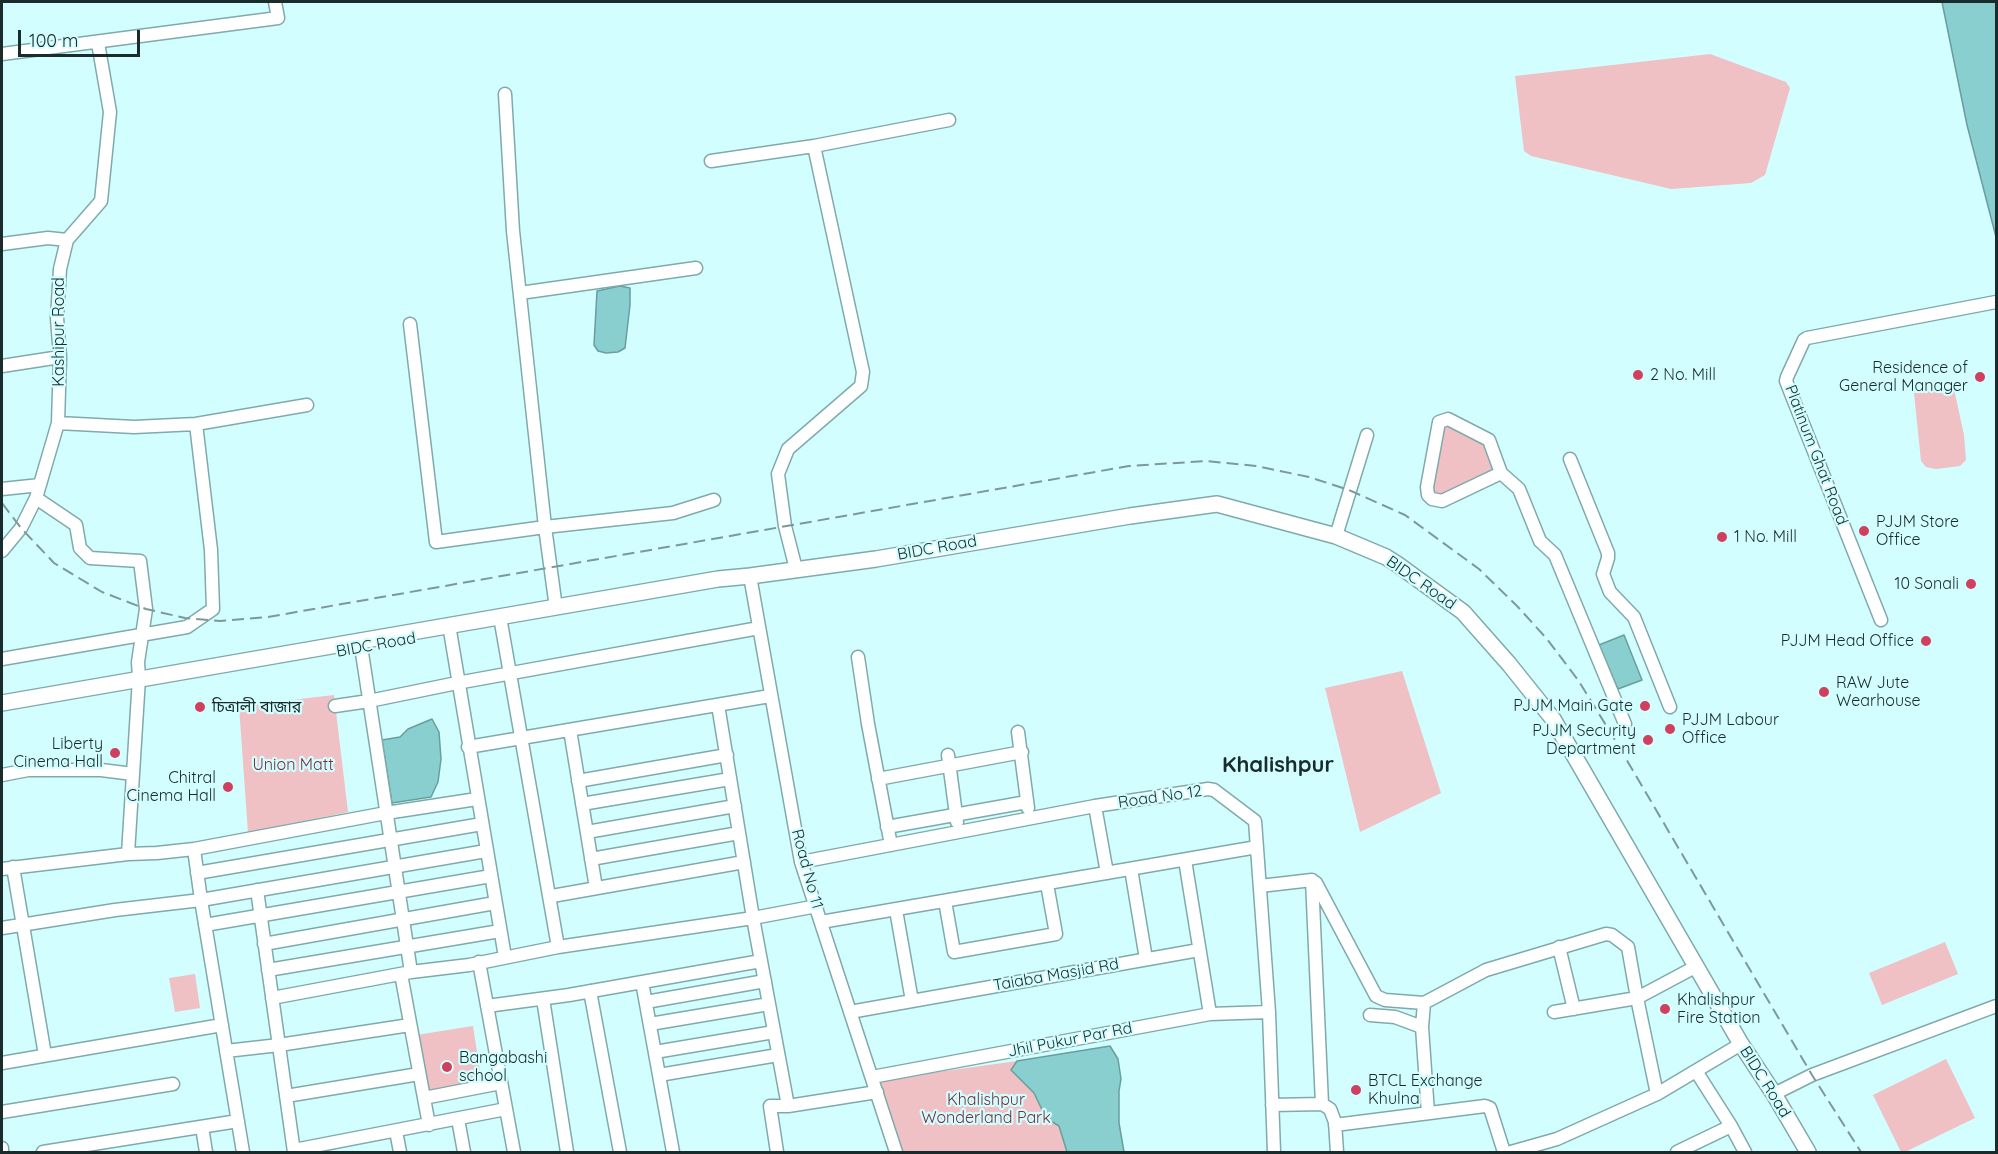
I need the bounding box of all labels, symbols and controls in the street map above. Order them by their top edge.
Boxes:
scale bar [21,18,142,56]
text: 100 m [29,29,78,52]
street label: Kashipur Road [49,277,69,387]
place label: Residence of General Manager [1839,358,1968,396]
place label: 2 No. Mill [1650,365,1716,385]
marker: 2 No. Mill [1631,368,1645,382]
marker: Residence of General Manager [1973,370,1987,384]
street label: Platinum Ghat Road [1780,382,1852,528]
place label: PJJM Store Office [1876,512,1959,550]
marker: PJJM Store Office [1857,524,1871,538]
place label: 1 No. Mill [1734,527,1797,547]
marker: 1 No. Mill [1715,530,1729,544]
street label: BIDC Road [896,532,978,564]
street label: BIDC Road [1383,552,1459,614]
place label: 10 Sonali [1894,574,1959,594]
marker: 10 Sonali [1964,577,1978,591]
street label: BIDC Road [335,629,417,661]
place label: PJJM Head Office [1781,631,1914,651]
marker: PJJM Head Office [1919,634,1933,648]
place label: RAW Jute Wearhouse [1836,673,1921,711]
marker: RAW Jute Wearhouse [1817,685,1831,699]
place label: PJJM Main Gate [1513,696,1633,716]
place label: চিত্রালী বাজার [212,697,301,717]
marker: PJJM Main Gate [1638,699,1652,713]
marker: চিত্রালী বাজার [193,700,207,714]
place label: PJJM Labour Office [1682,710,1779,748]
place label: PJJM Security Department [1532,721,1636,759]
marker: PJJM Labour Office [1663,722,1677,736]
marker: PJJM Security Department [1641,733,1655,747]
place label: Liberty Cinema Hall [14,734,103,772]
marker: Liberty Cinema Hall [108,746,122,760]
district label: Khalishpur [1222,752,1334,778]
park label: Union Matt [252,755,334,775]
place label: Chitral Cinema Hall [127,768,216,806]
marker: Chitral Cinema Hall [221,780,235,794]
street label: Road No 12 [1117,782,1203,812]
street label: Road No 11 [787,827,827,911]
street label: Taiaba Masjid Rd [992,955,1120,995]
place label: Khalishpur Fire Station [1677,990,1761,1028]
marker: Khalishpur Fire Station [1658,1002,1672,1016]
street label: Jhil Pukur Par Rd [1006,1019,1134,1061]
street label: BIDC Road [1736,1043,1794,1121]
place label: Bangabashi school [459,1048,547,1086]
marker: Bangabashi school [440,1060,454,1074]
place label: BTCL Exchange Khulna [1368,1071,1483,1109]
marker: BTCL Exchange Khulna [1349,1083,1363,1097]
park label: Khalishpur Wonderland Park [921,1090,1051,1128]

